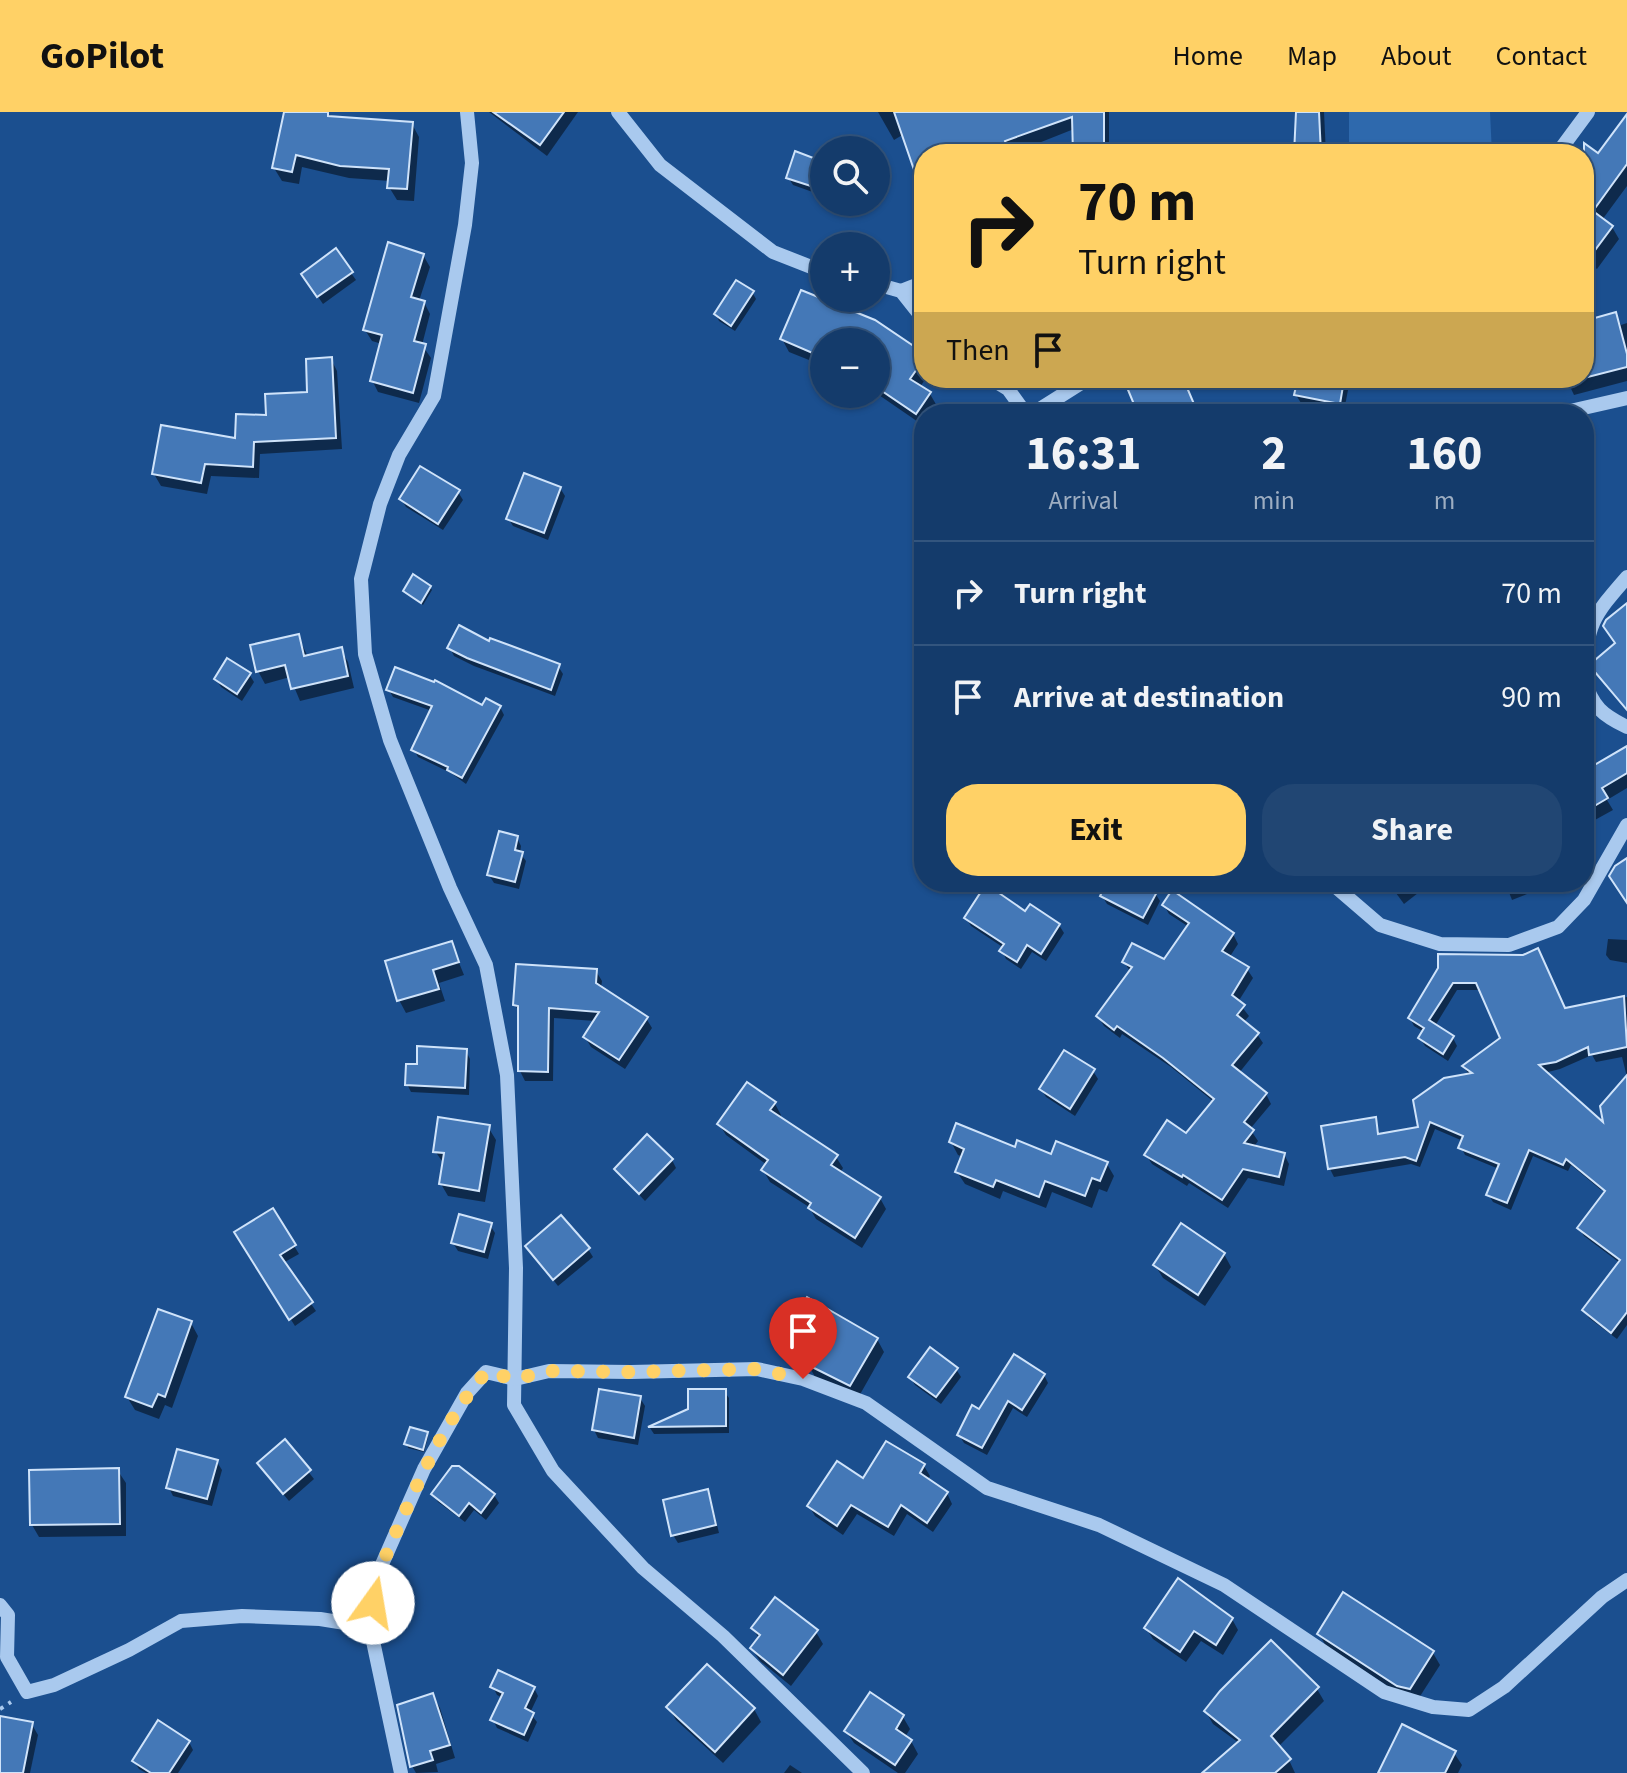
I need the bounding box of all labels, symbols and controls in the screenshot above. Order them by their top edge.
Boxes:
text: GoPilot [40,29,164,83]
text: Home [1172,36,1243,76]
text: Map [1287,36,1337,76]
text: About [1381,36,1452,76]
text: Contact [1496,36,1587,76]
map controls [810,136,890,408]
button: search [810,136,890,216]
text: 70 m [1078,163,1196,242]
icon: right [946,176,1050,280]
button: + [810,232,890,312]
text: Turn right [1078,237,1226,288]
button: − [810,328,890,408]
icon: arrive [1026,328,1070,372]
text: Then [946,329,1010,372]
text: 16:31 [1025,420,1141,488]
text: 2 [1261,420,1287,488]
text: 160 [1406,420,1482,488]
text: Arrival [1048,482,1118,519]
text: min [1253,482,1295,519]
text: m [1434,482,1455,519]
icon: right [946,571,990,615]
text: Turn right [1014,572,1146,615]
text: 70 m [1501,572,1562,615]
icon: arrive [946,675,990,719]
text: Arrive at destination [1014,676,1284,719]
text: 90 m [1501,676,1562,719]
button: Exit [946,784,1246,876]
button: Share [1262,784,1562,876]
pin [769,1297,837,1379]
icon: arrive [781,1309,825,1353]
position arrow [331,1561,415,1645]

